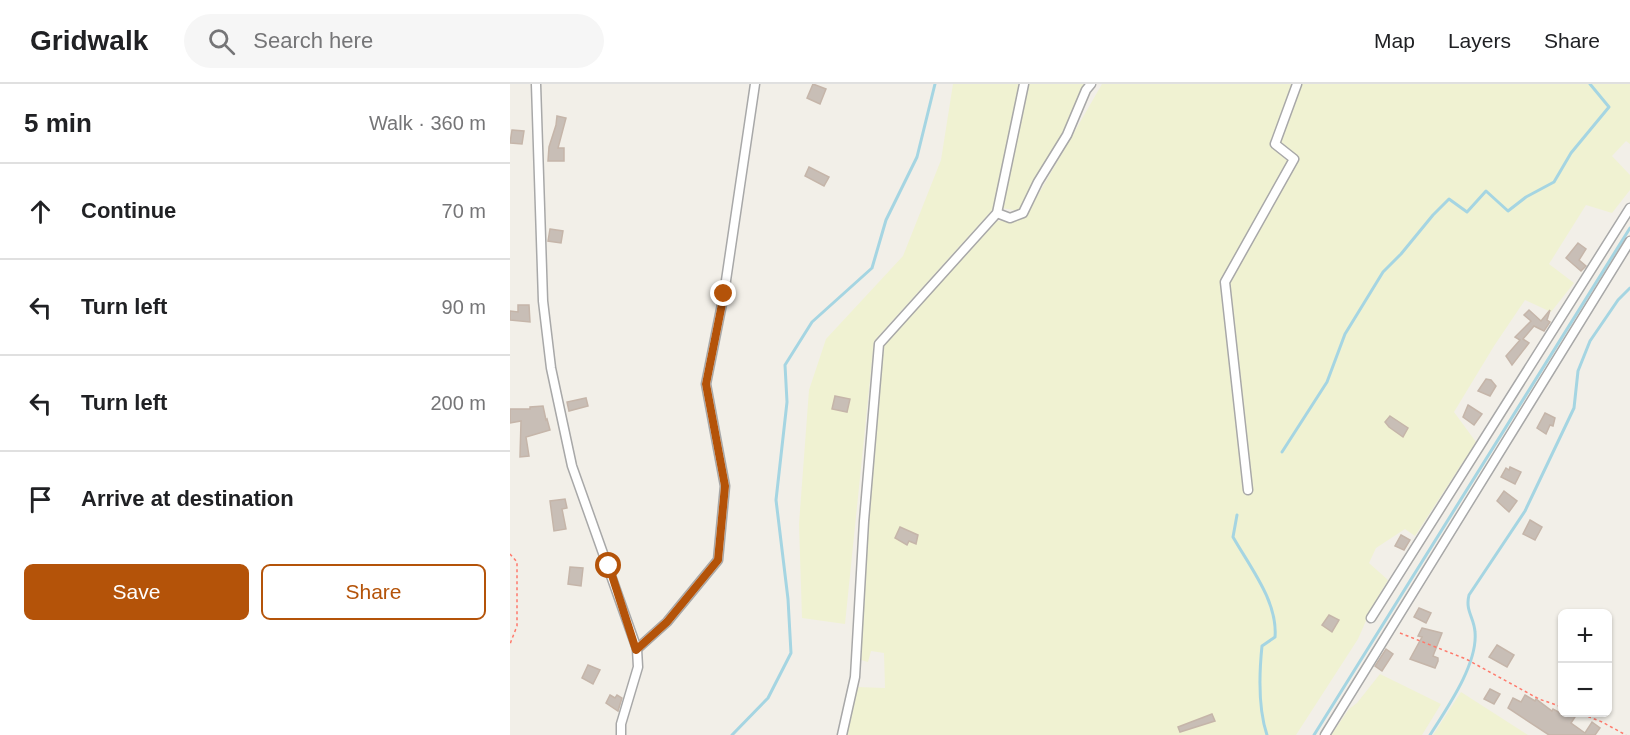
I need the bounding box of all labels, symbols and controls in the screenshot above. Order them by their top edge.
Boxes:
search box [184,14,604,68]
text: Gridwalk [30,25,148,56]
icon: search [205,25,238,58]
text: Search here [253,28,373,53]
text: Map [1374,29,1415,52]
text: Layers [1448,29,1511,52]
text: Share [1544,29,1600,52]
text: 5 min [24,108,92,138]
text: Walk · 360 m [369,112,486,134]
icon: ahead [24,195,57,228]
text: Continue [81,198,176,223]
text: 70 m [442,200,486,222]
route end [710,280,736,306]
icon: left [24,291,57,324]
text: Turn left [81,294,167,319]
text: 90 m [442,296,486,318]
icon: left [24,387,57,420]
text: Turn left [81,390,167,415]
text: 200 m [430,392,486,414]
icon: arrive [24,483,57,516]
text: Arrive at destination [81,486,294,511]
route start [595,552,621,578]
button: Save [24,564,249,620]
button: Share [261,564,486,620]
map controls [1558,609,1612,717]
button: + [1558,609,1612,663]
button: − [1558,663,1612,717]

